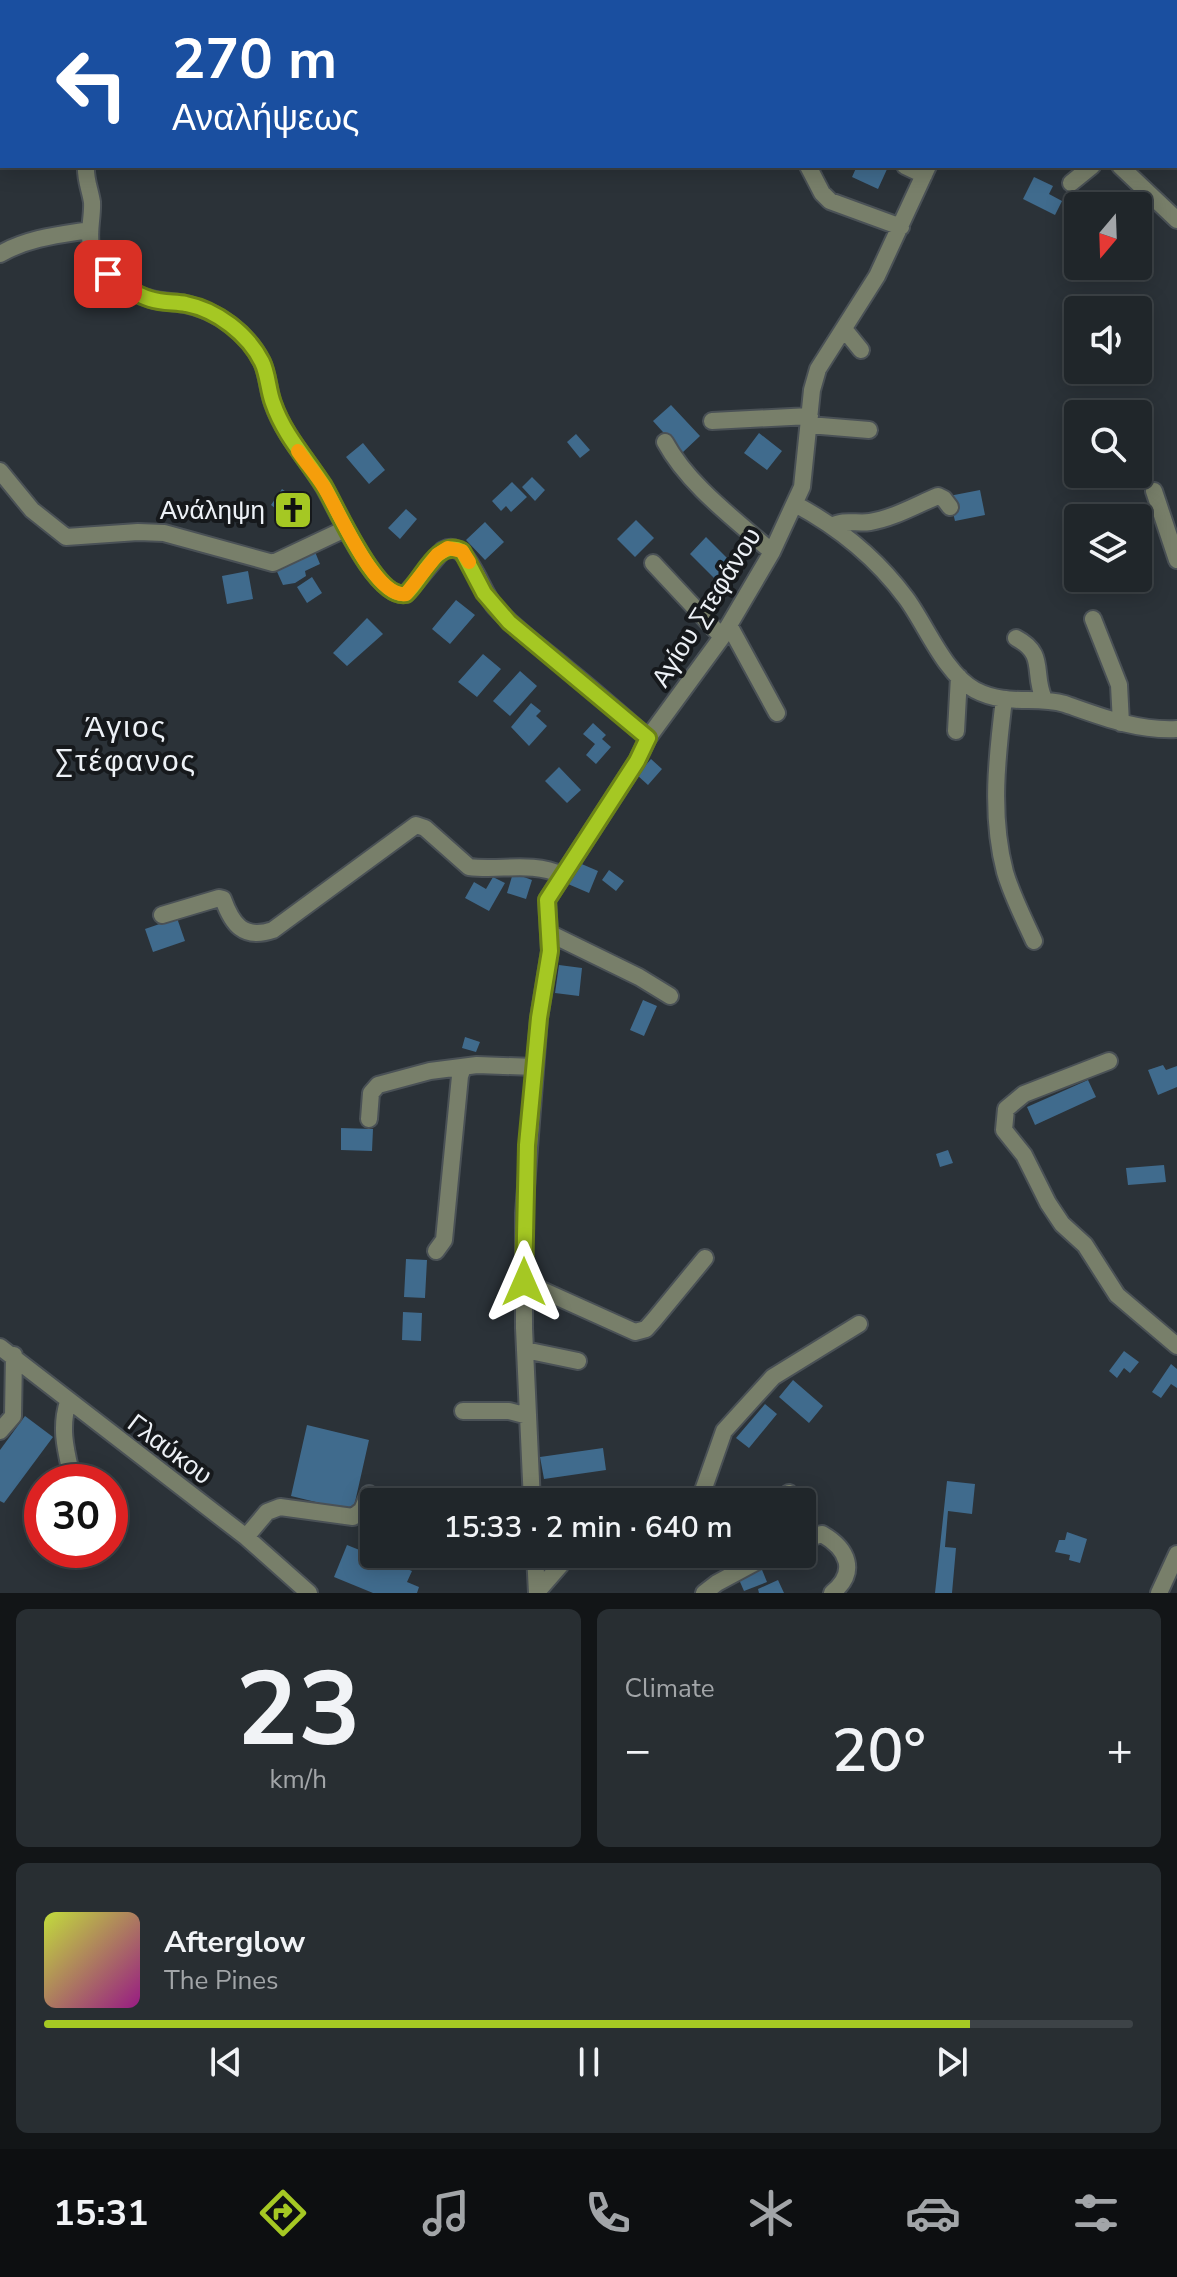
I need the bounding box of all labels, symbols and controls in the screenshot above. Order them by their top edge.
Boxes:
text: 270 m [172,21,337,98]
icon: left [40,32,144,136]
text: Αναλήψεως [172,94,359,143]
north arrow [1064,192,1152,280]
map controls [1064,192,1152,592]
pin [74,240,142,308]
icon: arrive [86,252,130,296]
button: sound [1064,296,1152,384]
button: search [1064,400,1152,488]
church icon: Ανάληψη [272,489,314,531]
place label: Ανάληψη [160,493,265,528]
button: layers [1064,504,1152,592]
street label: Αγίου Στεφάνου [643,521,769,694]
district label: Άγιος Στέφανος [55,707,197,782]
position arrow [482,1240,566,1324]
street label: Γλαύκου [120,1406,219,1493]
speed limit sign: 30 [24,1464,128,1568]
text: 15:33 · 2 min · 640 m [443,1507,733,1548]
text: 23 [236,1639,361,1781]
text: Climate [625,1671,715,1706]
text: 20° [832,1710,926,1792]
text: − [625,1721,651,1781]
text: + [1107,1721,1133,1781]
text: km/h [270,1762,327,1797]
text: Afterglow [164,1922,305,1963]
text: The Pines [164,1963,279,1998]
icon: previous [204,2040,248,2084]
icon: pause [567,2040,611,2084]
icon: next [930,2040,974,2084]
icon: directions [255,2185,311,2241]
icon: music [418,2185,474,2241]
icon: phone [580,2185,636,2241]
icon: climate [743,2185,799,2241]
icon: car [905,2185,961,2241]
icon: filters [1068,2185,1124,2241]
text: 15:31 [53,2189,149,2238]

